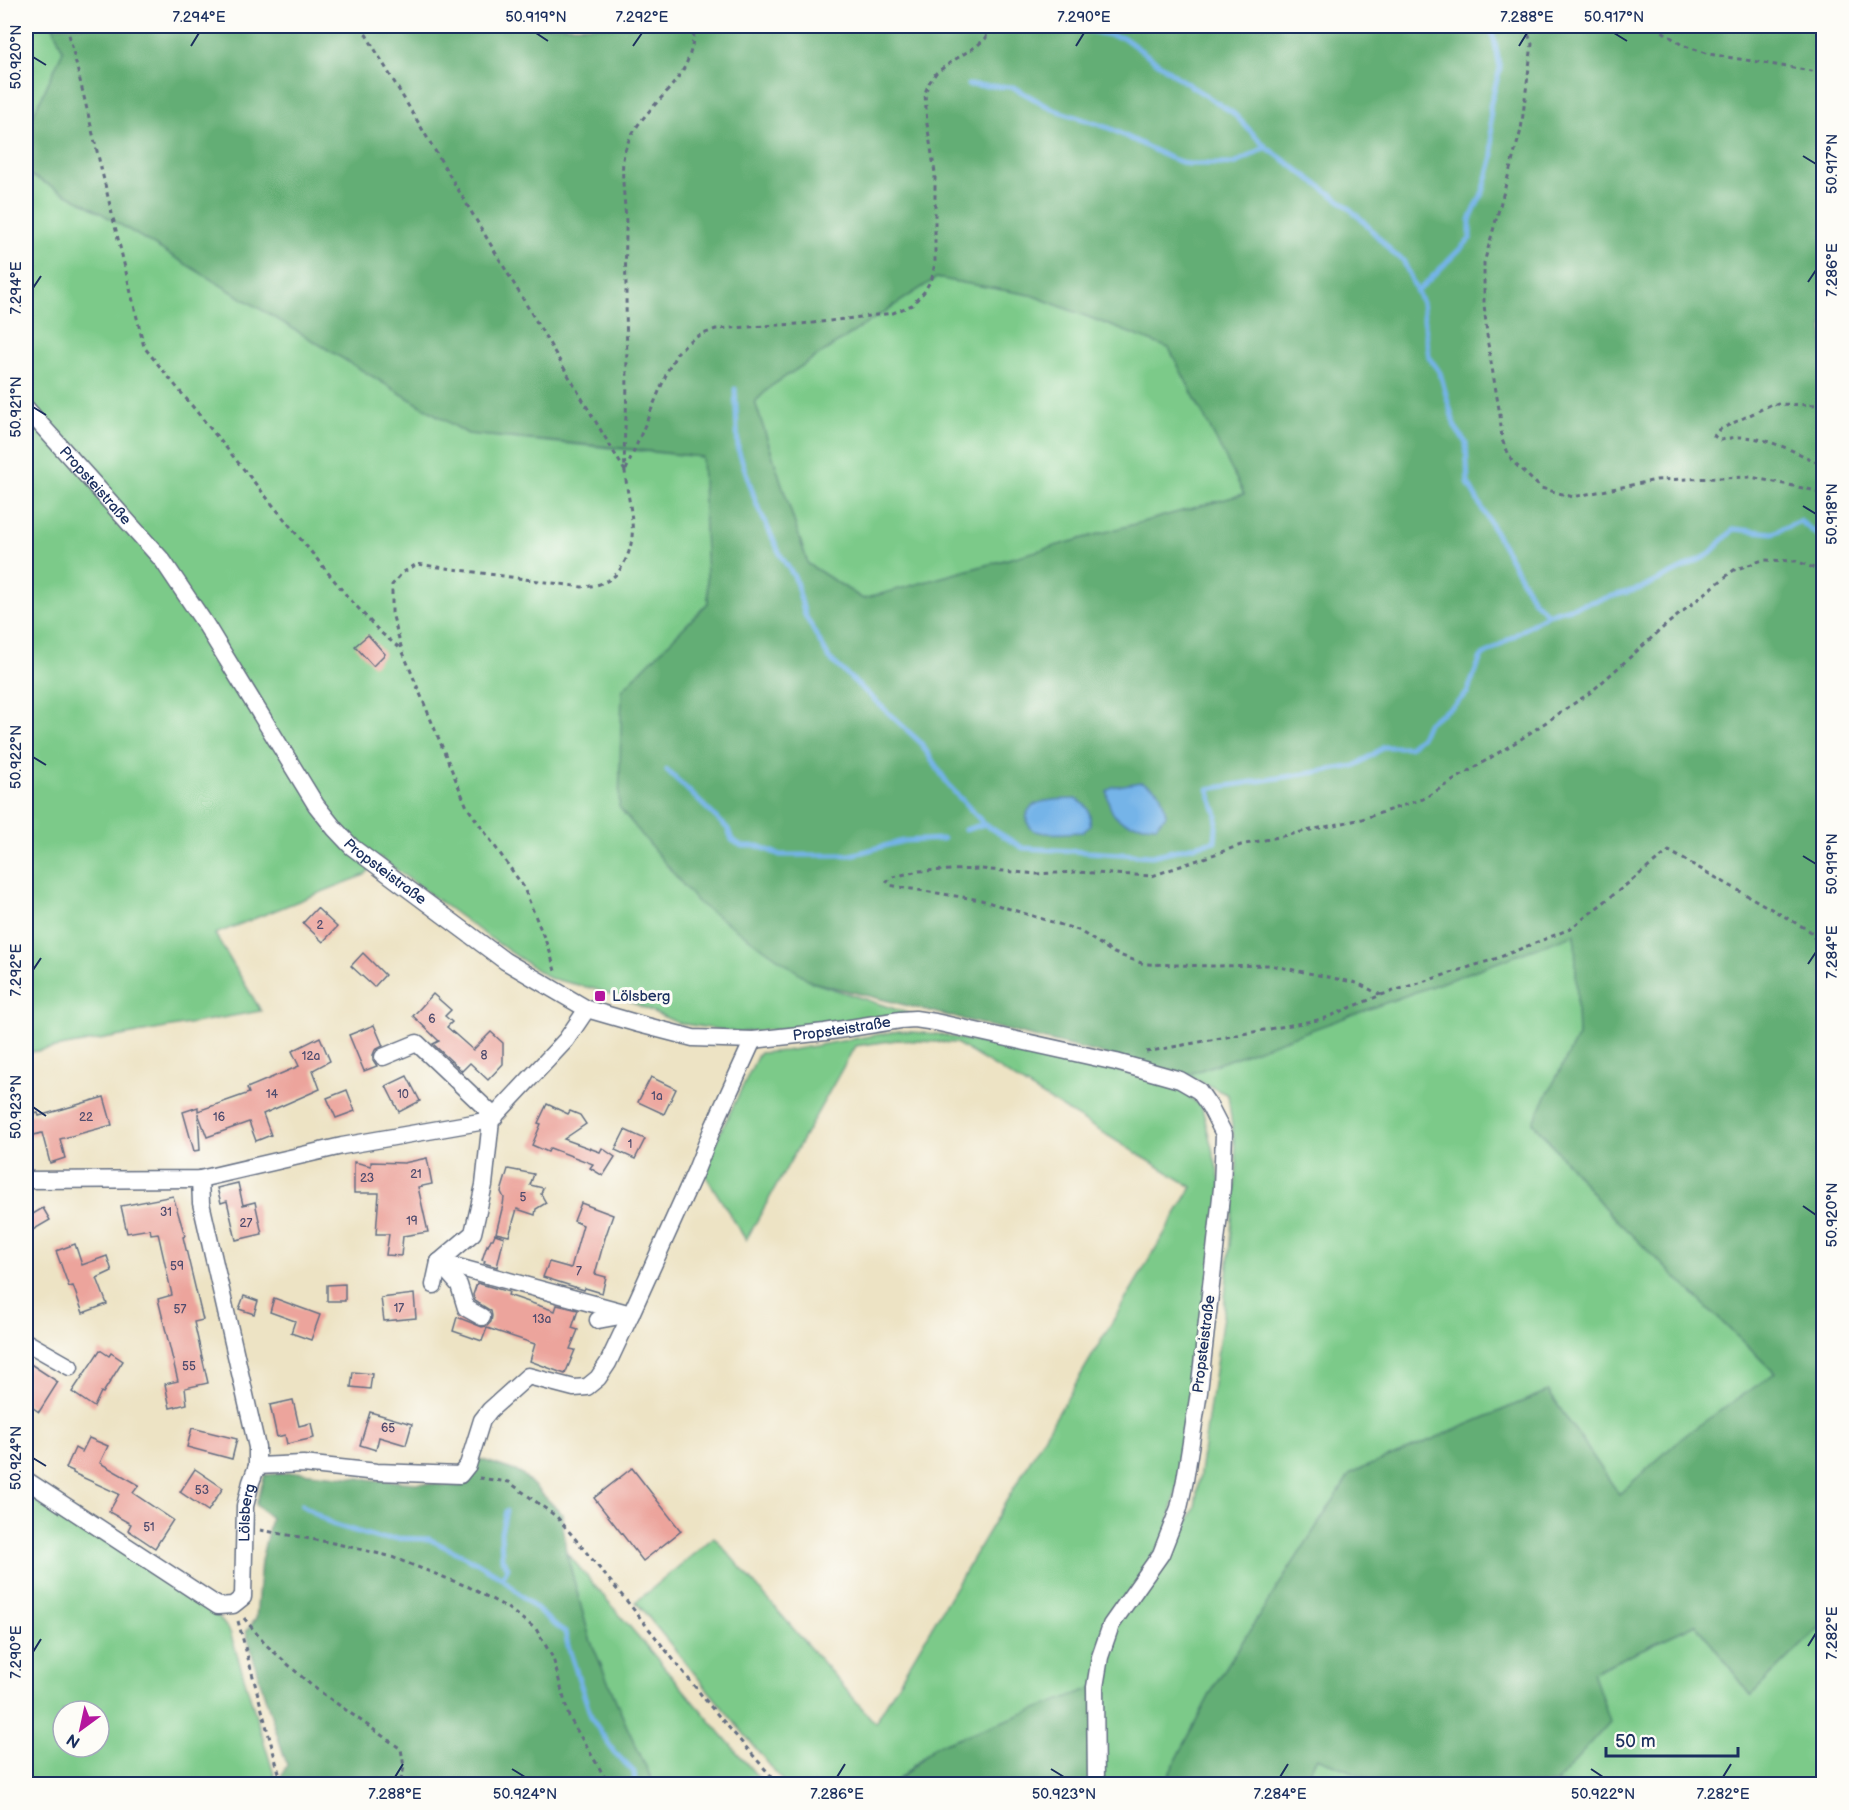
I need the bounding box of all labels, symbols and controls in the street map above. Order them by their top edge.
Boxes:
text: 7.294°E [172,8,226,27]
text: 50.919°N [505,8,567,27]
text: 7.292°E [616,8,669,27]
text: 7.290°E [1057,8,1111,27]
text: 7.288°E [1500,8,1554,27]
text: 50.917°N [1584,8,1644,27]
text: 50.920°N [7,25,26,89]
text: 50.917°N [1823,134,1842,194]
text: 7.286°E [1823,243,1842,297]
text: 7.294°E [7,261,26,315]
text: 50.921°N [7,376,26,438]
street label: Propsteistraße [55,442,135,529]
text: 50.918°N [1823,483,1842,545]
text: 50.922°N [7,725,26,789]
text: 50.919°N [1823,833,1842,895]
street label: Propsteistraße [339,835,430,909]
house number: 2 [316,918,324,933]
text: 7.284°E [1823,925,1842,979]
text: 7.292°E [7,943,26,996]
place label: Lölsberg [612,987,671,1006]
marker: Lölsberg [593,989,607,1003]
house number: 6 [428,1012,436,1027]
street label: Propsteistraße [792,1012,892,1045]
house number: 8 [481,1048,488,1063]
house number: 12a [302,1049,320,1064]
text: 50.923°N [7,1075,26,1139]
house number: 14 [266,1087,279,1102]
house number: 10 [397,1087,409,1102]
house number: 1a [651,1089,663,1104]
house number: 22 [79,1110,93,1125]
house number: 16 [213,1110,225,1125]
house number: 1 [628,1137,632,1152]
house number: 21 [410,1167,422,1182]
house number: 23 [360,1171,374,1186]
text: 50.920°N [1823,1183,1842,1247]
house number: 5 [520,1190,527,1205]
house number: 31 [160,1205,172,1220]
house number: 19 [406,1214,418,1229]
house number: 27 [240,1216,253,1231]
house number: 59 [170,1259,184,1274]
house number: 7 [576,1264,582,1279]
street label: Propsteistraße [1189,1294,1219,1394]
house number: 17 [394,1301,404,1316]
house number: 57 [174,1302,186,1317]
house number: 13a [533,1312,552,1327]
house number: 55 [182,1359,196,1374]
house number: 65 [381,1421,395,1436]
text: 50.924°N [7,1426,26,1490]
street label: Lölsberg [235,1482,260,1542]
house number: 53 [195,1483,209,1498]
house number: 51 [143,1520,155,1535]
text: 7.282°E [1823,1606,1842,1660]
text: 7.290°E [7,1625,26,1679]
north arrow [51,1699,111,1759]
scale bar [1606,1720,1738,1758]
text: N [63,1729,84,1752]
text: 50 m [1615,1731,1656,1752]
text: 7.288°E [368,1785,422,1804]
text: 50.924°N [493,1785,557,1804]
text: 7.286°E [810,1785,864,1804]
text: 50.923°N [1032,1785,1096,1804]
text: 7.284°E [1253,1785,1307,1804]
text: 50.922°N [1571,1785,1635,1804]
text: 7.282°E [1696,1785,1750,1804]

